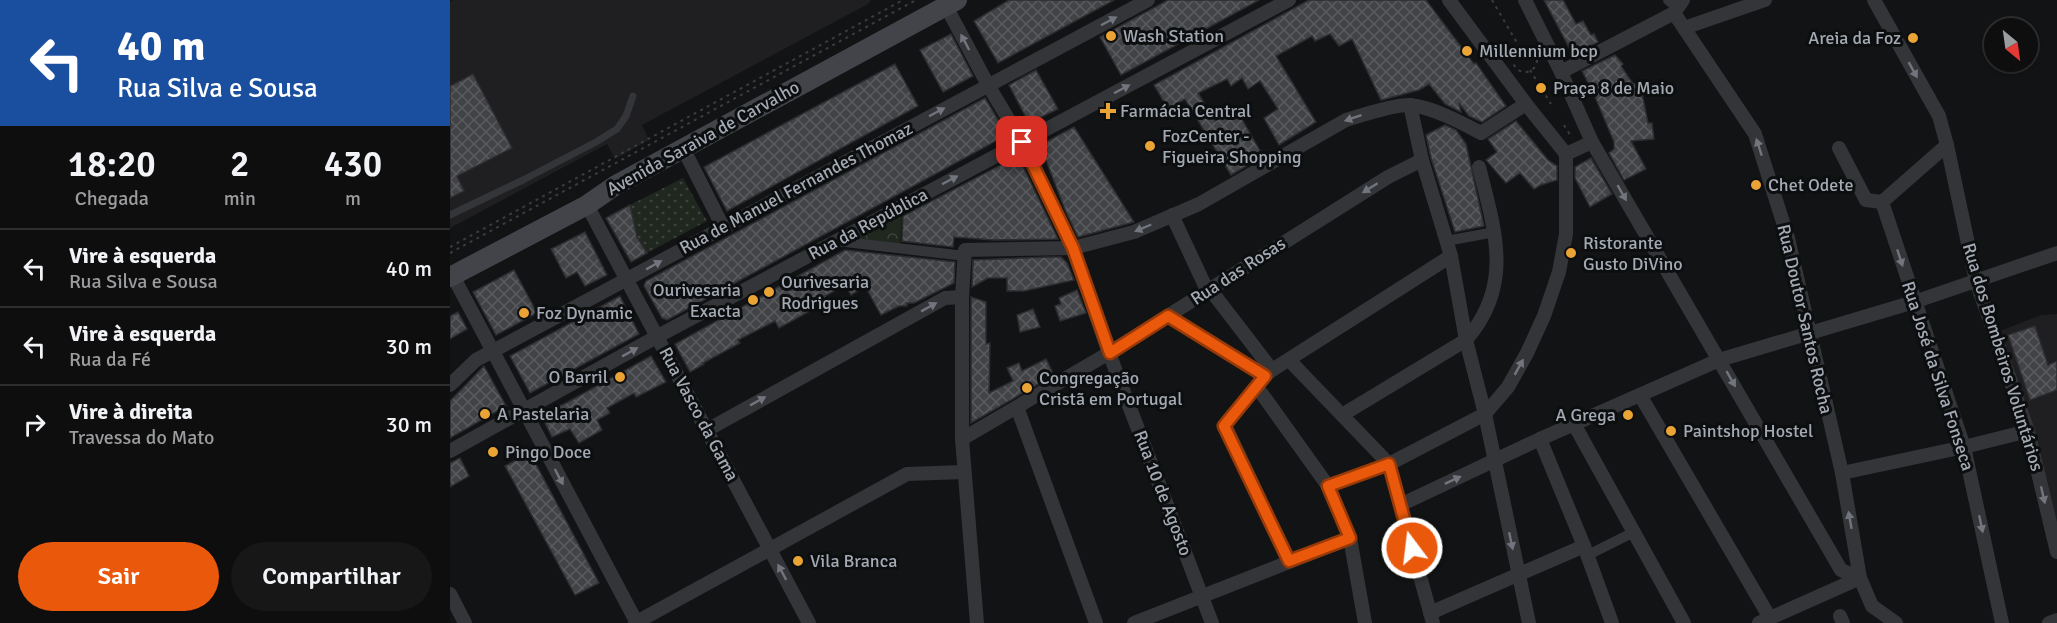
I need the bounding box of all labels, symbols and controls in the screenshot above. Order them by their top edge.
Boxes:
one-way arrow [1101,16,1118,26]
north arrow [1984,18,2038,72]
map controls [1984,18,2038,72]
text: 40 m [117,21,206,72]
icon: left [18,24,96,102]
place label: Wash Station [1123,25,1224,47]
place label: Areia da Foz [1808,27,1901,49]
marker: Wash Station [1104,29,1118,43]
marker: Areia da Foz [1906,31,1920,45]
one-way arrow [960,33,970,50]
place label: Millennium bcp [1479,40,1598,62]
marker: Millennium bcp [1460,44,1474,58]
one-way arrow [1908,61,1918,78]
text: Rua Silva e Sousa [117,72,318,105]
street label: Avenida Saraiva de Carvalho [603,76,803,200]
place label: Praça 8 de Maio [1553,77,1674,99]
marker: Praça 8 de Maio [1534,81,1548,95]
one-way arrow [1113,84,1131,94]
place label: Farmácia Central [1120,100,1251,122]
marker: Farmácia Central [1101,104,1115,118]
one-way arrow [928,108,946,118]
one-way arrow [1344,114,1362,123]
pin [996,116,1047,167]
street label: Rua de Manuel Fernandes Thomaz [676,117,916,259]
icon: arrive [1005,125,1038,158]
place label: FozCenter - Figueira Shopping [1162,125,1301,168]
one-way arrow [1754,138,1763,156]
marker: FozCenter - Figueira Shopping [1143,139,1157,153]
text: 18:20 [68,142,156,187]
text: 2 [230,142,250,187]
text: 430 [324,142,382,187]
place label: Chet Odete [1768,174,1853,196]
one-way arrow [942,175,959,185]
marker: Chet Odete [1749,178,1763,192]
one-way arrow [1362,182,1378,193]
street label: Rua da República [804,183,932,265]
one-way arrow [1616,185,1627,201]
text: Chegada [75,186,149,211]
text: min [224,186,256,211]
text: m [345,186,361,211]
street label: Rua Doutor Santos Rocha [1772,222,1838,416]
one-way arrow [1134,223,1152,233]
street label: Rua das Rosas [1186,232,1290,310]
place label: Ristorante Gusto DiVino [1583,232,1683,275]
street label: Rua dos Bombeiros Voluntários [1958,240,2048,474]
text: Vire à esquerda [69,242,216,269]
marker: Ristorante Gusto DiVino [1564,246,1578,260]
one-way arrow [1896,249,1905,267]
icon: left [18,252,51,285]
text: 40 m [386,255,432,282]
one-way arrow [646,260,663,270]
text: Rua Silva e Sousa [69,269,218,294]
place label: Ourivesaria Rodrigues [781,271,869,314]
street label: Rua José da Silva Fonseca [1897,278,1979,474]
place label: Ourivesaria Exacta [653,279,741,322]
marker: Ourivesaria Rodrigues [762,285,776,299]
marker: Ourivesaria Exacta [746,293,760,307]
place label: Foz Dynamic [536,302,633,324]
one-way arrow [921,302,938,312]
marker: Foz Dynamic [517,306,531,320]
text: Vire à esquerda [69,320,216,347]
icon: left [18,330,51,363]
text: 30 m [386,333,432,360]
street label: Rua Vasco da Gama [654,343,744,485]
text: Rua da Fé [69,347,151,372]
one-way arrow [622,347,639,357]
one-way arrow [1514,359,1525,375]
place label: O Barril [548,366,608,388]
place label: Congregação Cristã em Portugal [1039,367,1182,410]
marker: O Barril [613,370,627,384]
one-way arrow [1726,371,1736,388]
marker: Congregação Cristã em Portugal [1020,381,1034,395]
one-way arrow [750,396,767,406]
text: Vire à direita [69,398,193,425]
place label: A Pastelaria [497,403,589,425]
place label: A Grega [1556,404,1616,426]
marker: A Pastelaria [478,407,492,421]
icon: right [18,408,51,441]
marker: A Grega [1621,408,1635,422]
text: 30 m [386,411,432,438]
place label: Paintshop Hostel [1683,420,1813,442]
marker: Paintshop Hostel [1664,424,1678,438]
text: Travessa do Mato [69,425,215,450]
street label: Rua 10 de Agosto [1129,427,1197,559]
place label: Pingo Doce [505,441,591,463]
marker: Pingo Doce [486,445,500,459]
one-way arrow [554,469,564,486]
one-way arrow [1444,475,1461,484]
one-way arrow [2039,486,2049,504]
one-way arrow [1845,511,1854,530]
one-way arrow [1977,515,1986,534]
position arrow [1380,516,1444,580]
one-way arrow [1506,532,1516,550]
button: Sair [18,542,219,611]
button: Compartilhar [231,542,432,611]
place label: Vila Branca [810,550,897,572]
marker: Vila Branca [791,554,805,568]
one-way arrow [777,563,787,580]

